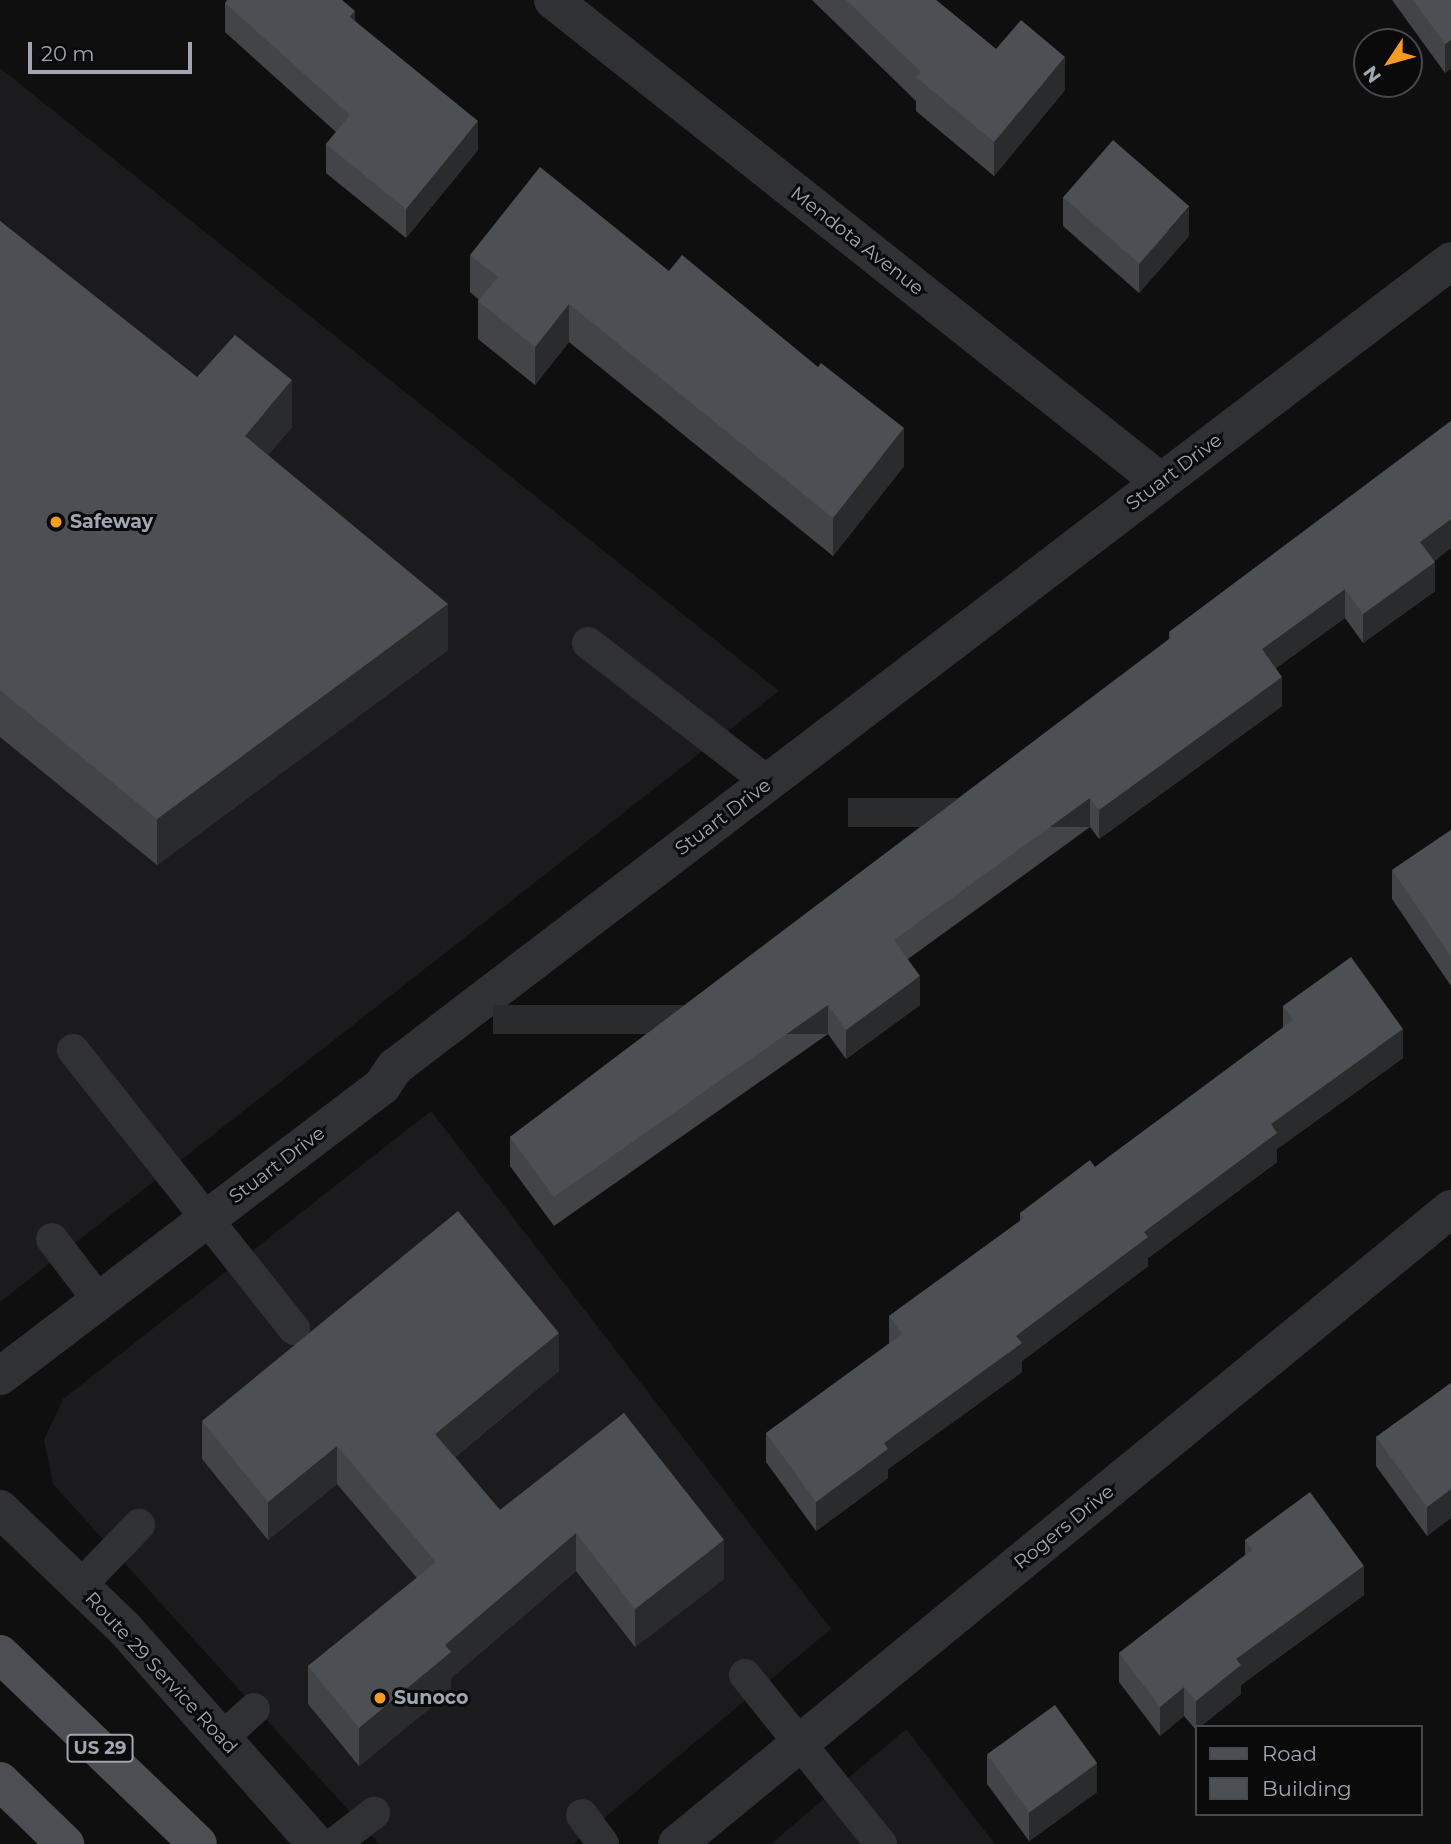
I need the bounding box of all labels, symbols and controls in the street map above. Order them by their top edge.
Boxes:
scale bar [32,28,196,72]
north arrow [1353,28,1423,98]
text: 20 m [41,41,95,66]
text: N [1358,61,1386,87]
street label: Mendota Avenue [786,182,928,300]
street label: Stuart Drive [1122,429,1226,515]
place label: Safeway [70,511,153,533]
marker: Safeway [48,514,64,530]
street label: Stuart Drive [671,774,775,860]
street label: Stuart Drive [225,1122,329,1208]
street label: Rogers Drive [1010,1480,1118,1574]
street label: Route 29 Service Road [80,1587,242,1759]
place label: Sunoco [394,1687,468,1709]
marker: Sunoco [372,1690,388,1706]
legend [1196,1725,1423,1816]
road number: US 29 [65,1734,135,1763]
text: Road [1262,1741,1317,1766]
text: Building [1262,1776,1352,1801]

